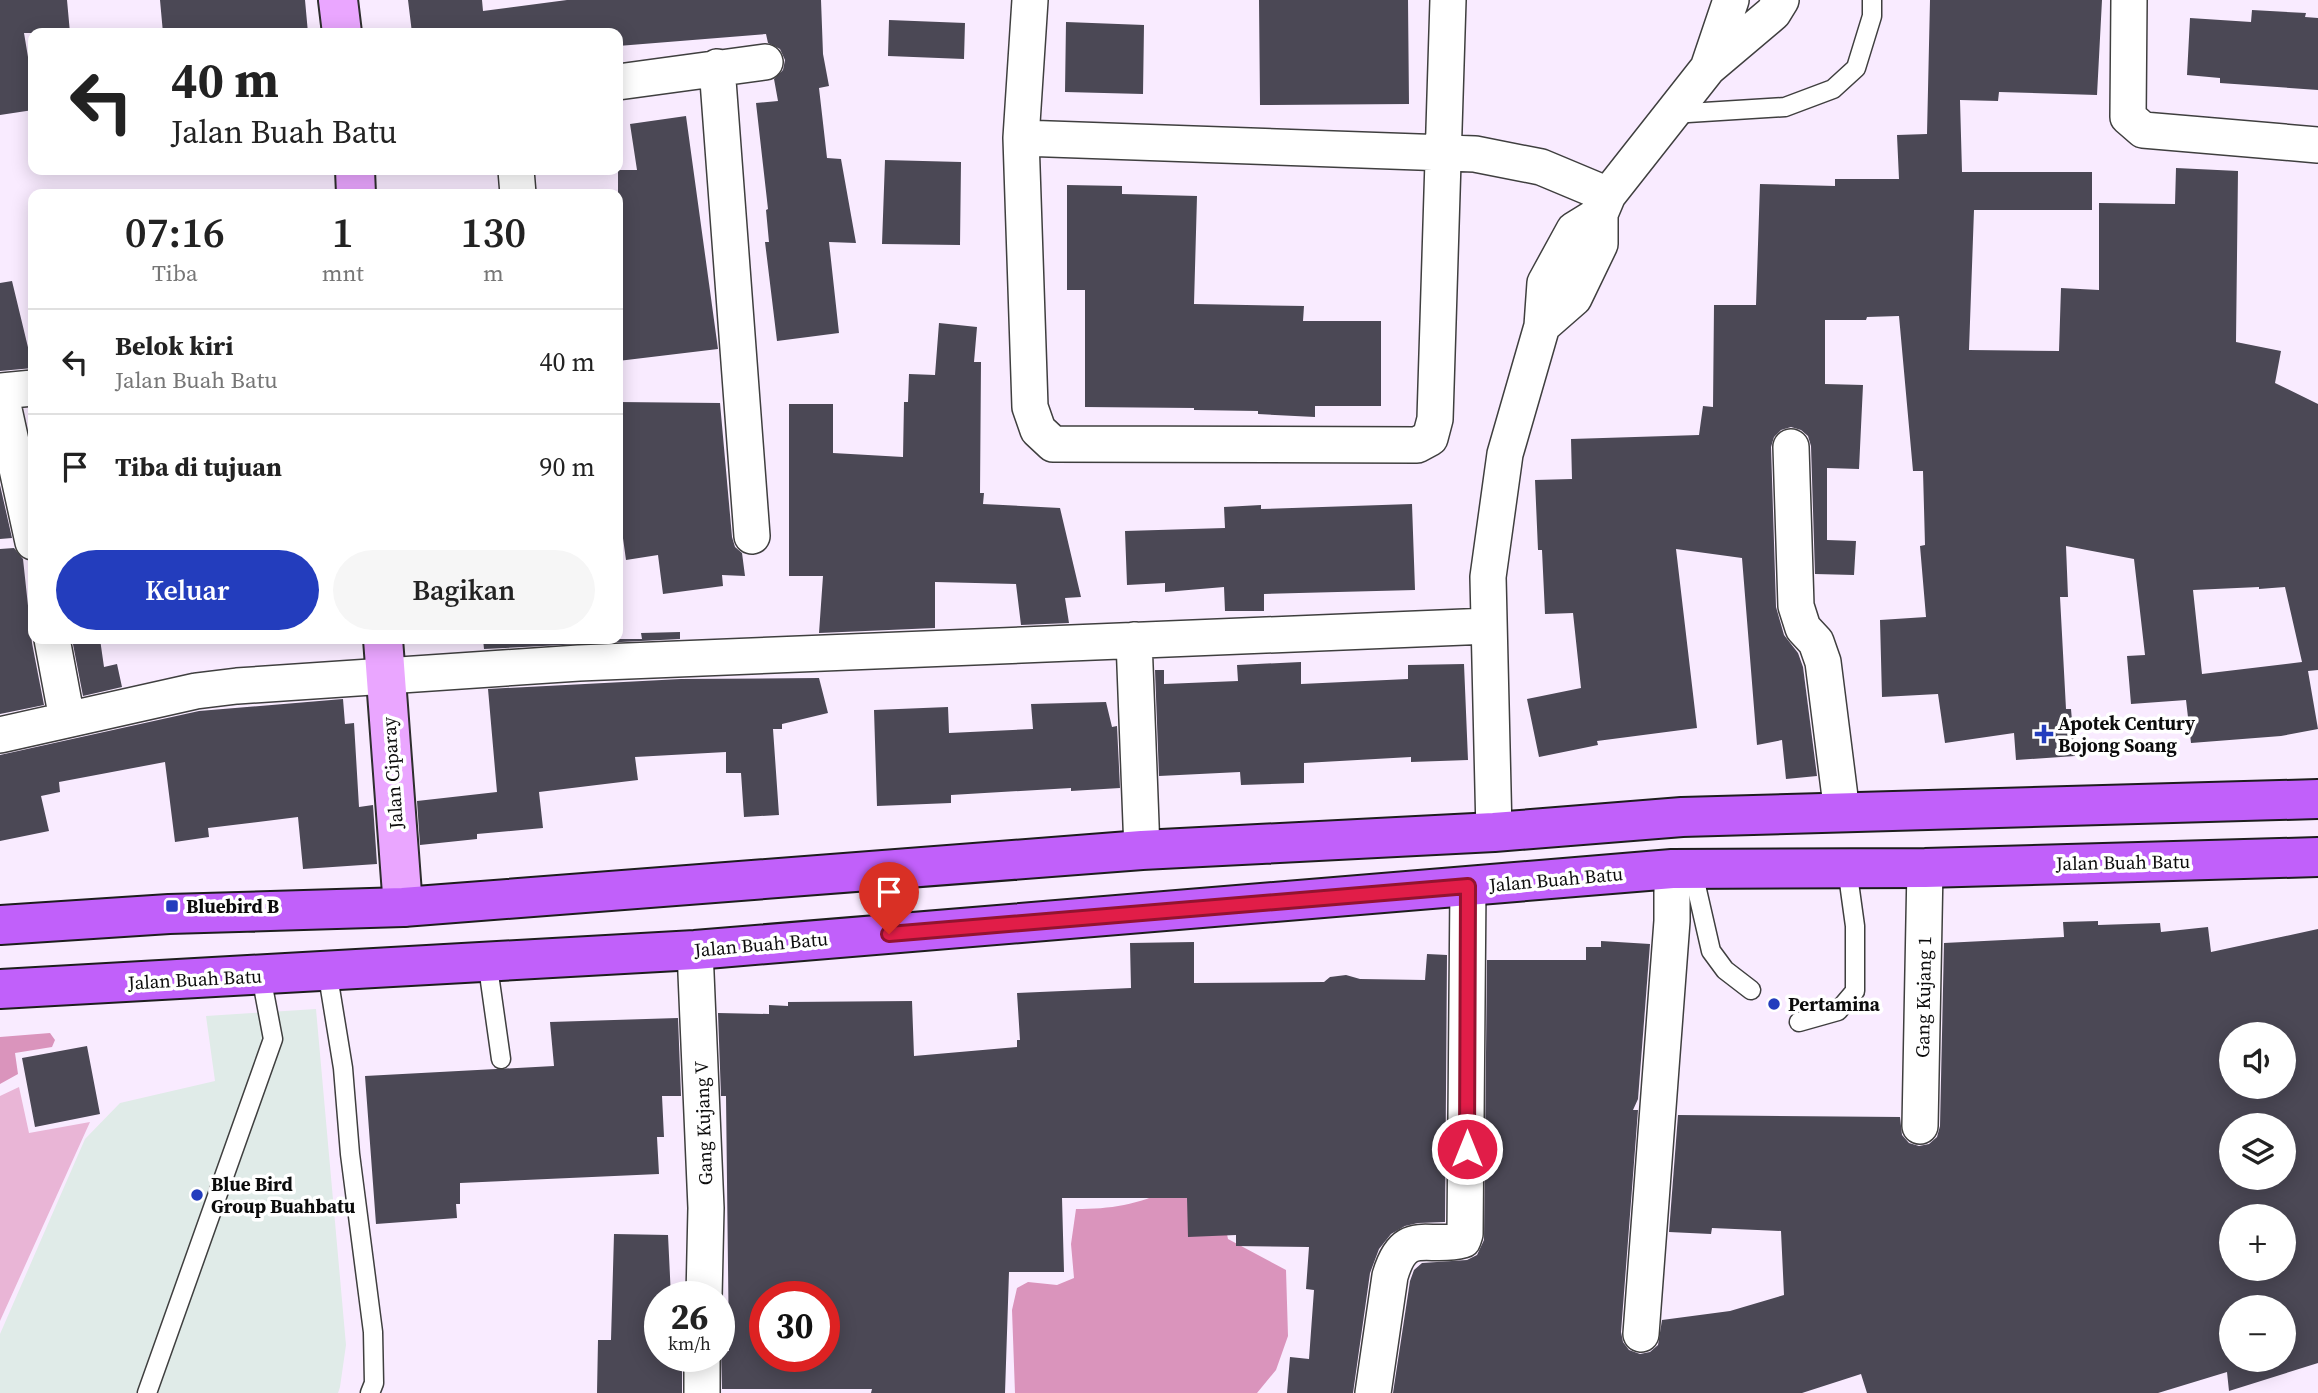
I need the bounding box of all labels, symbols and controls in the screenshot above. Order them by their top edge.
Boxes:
text: 40 m [171,46,279,113]
icon: left [56,56,147,147]
text: Jalan Buah Batu [171,110,397,154]
text: 07:16 [125,203,225,261]
text: 1 [332,203,354,261]
text: 130 [461,203,526,261]
text: Tiba [152,257,198,289]
text: mnt [322,257,364,289]
text: m [483,257,504,289]
text: Belok kiri [115,328,233,364]
icon: left [56,343,94,381]
text: 40 m [540,344,595,380]
text: Jalan Buah Batu [115,364,278,396]
icon: arrive [56,448,94,486]
text: Tiba di tujuan [115,449,282,485]
text: 90 m [540,449,595,485]
button: Keluar [56,550,319,630]
button: Bagikan [333,550,595,630]
place label: Apotek Century Bojong Soang [2058,710,2196,758]
street label: Jalan Ciparay [375,716,409,831]
marker: Apotek Century Bojong Soang [2036,726,2052,742]
street label: Jalan Buah Batu [2055,848,2190,876]
street label: Jalan Buah Batu [1487,860,1624,898]
pin [859,862,919,934]
icon: arrive [870,873,908,911]
place label: Bluebird B [186,893,279,919]
marker: Bluebird B [164,898,180,914]
street label: Jalan Buah Batu [692,925,829,963]
street label: Gang Kujang 1 [1909,936,1937,1058]
street label: Jalan Buah Batu [126,963,263,996]
place label: Pertamina [1788,991,1881,1017]
marker: Pertamina [1766,996,1782,1012]
map controls [2219,1022,2296,1372]
button: sound [2219,1022,2296,1099]
street label: Gang Kujang V [688,1060,718,1186]
position arrow [1430,1112,1504,1186]
button: layers [2219,1113,2296,1190]
place label: Blue Bird Group Buahbatu [211,1171,356,1219]
marker: Blue Bird Group Buahbatu [189,1187,205,1203]
button: + [2219,1204,2296,1281]
speed limit sign: 30 [749,1281,840,1372]
text: 26 [671,1293,708,1341]
button: − [2219,1295,2296,1372]
text: km/h [668,1331,711,1356]

